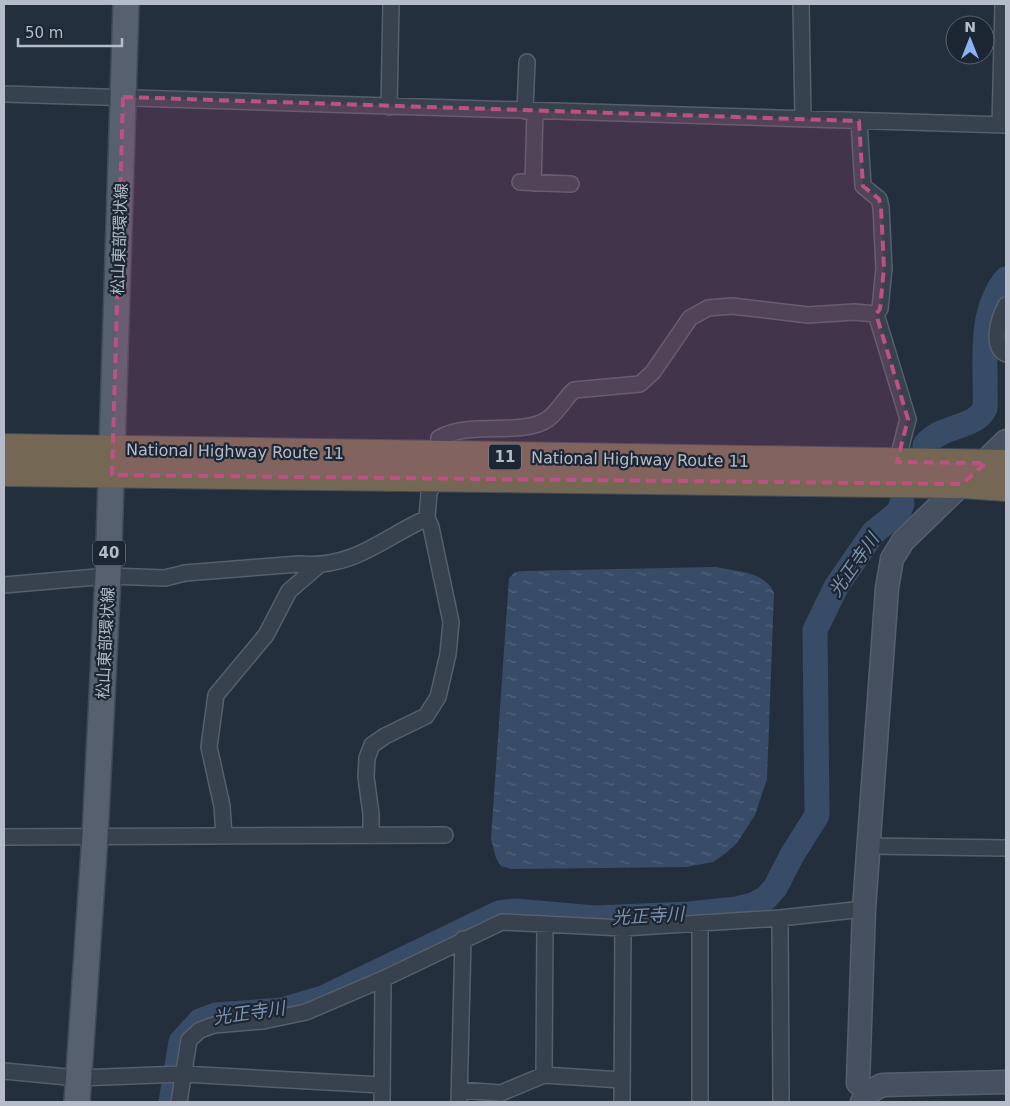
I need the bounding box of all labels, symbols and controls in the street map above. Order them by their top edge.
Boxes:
scale bar [18,15,121,47]
north arrow [945,15,995,65]
text: N [964,19,976,35]
text: 50 m [25,24,63,42]
street label: 松山東部環状線 [108,183,131,295]
street label: National Highway Route 11 [126,440,344,463]
road number: 11 [489,444,521,470]
street label: National Highway Route 11 [531,448,749,471]
water label: 光正寺川 [824,528,884,600]
road number: 40 [93,540,125,566]
street label: 松山東部環状線 [93,587,118,699]
water label: 光正寺川 [611,903,686,928]
water label: 光正寺川 [212,997,288,1028]

